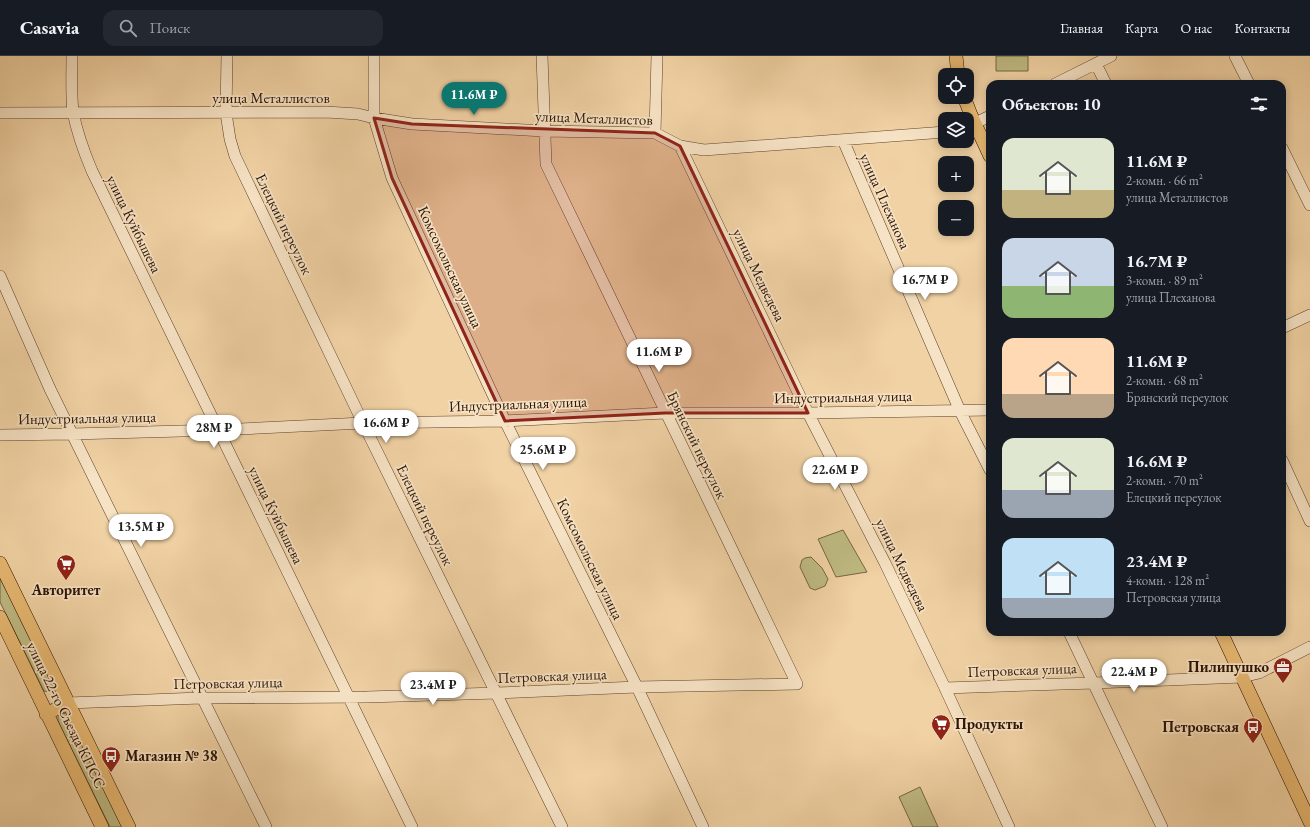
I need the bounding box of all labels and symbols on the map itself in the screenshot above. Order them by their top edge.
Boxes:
pin: 11.6M ₽ [437,82,511,116]
street label: улица Металлистов [212,88,330,107]
street label: улица Металлистов [535,106,653,129]
street label: улица Плеханова [856,150,915,252]
street label: Елецкий переулок [252,170,317,278]
street label: улица Куйбышева [103,172,166,276]
street label: Комсомольская улица [414,203,487,331]
street label: улица Медведева [729,225,790,324]
pin: 16.7M ₽ [888,267,962,301]
pin: 11.6M ₽ [622,339,696,373]
street label: Индустриальная улица [774,386,912,407]
street label: Брянский переулок [663,388,732,502]
street label: Индустриальная улица [448,392,587,415]
street label: Индустриальная улица [18,407,156,428]
pin: 16.6M ₽ [349,410,423,444]
pin: 28M ₽ [186,415,242,449]
pin: 25.6M ₽ [506,437,580,471]
pin: 22.6M ₽ [798,457,872,491]
street label: Елецкий переулок [393,461,458,569]
street label: улица Куйбышева [245,463,308,567]
street label: Комсомольская улица [553,495,628,623]
pin: 13.5M ₽ [104,514,178,548]
street label: улица Медведева [872,515,933,614]
supermarket icon: Авторитет [55,553,77,581]
place label: Авторитет [30,580,101,599]
street label: улица 22-го Съезда КПСС [23,638,110,791]
office icon: Пилипушко [1272,656,1294,684]
place label: Пилипушко [1188,657,1269,676]
street label: Петровская улица [967,658,1077,681]
pin: 22.4M ₽ [1097,659,1171,693]
street label: Петровская улица [497,664,607,687]
street label: Петровская улица [173,672,283,693]
pin: 23.4M ₽ [396,672,470,706]
supermarket icon: Продукты [930,713,952,741]
place label: Продукты [955,714,1023,733]
bus stop icon: Петровская [1242,716,1264,744]
place label: Петровская [1162,717,1239,736]
bus stop icon: Магазин № 38 [100,745,122,773]
place label: Магазин № 38 [125,746,218,765]

